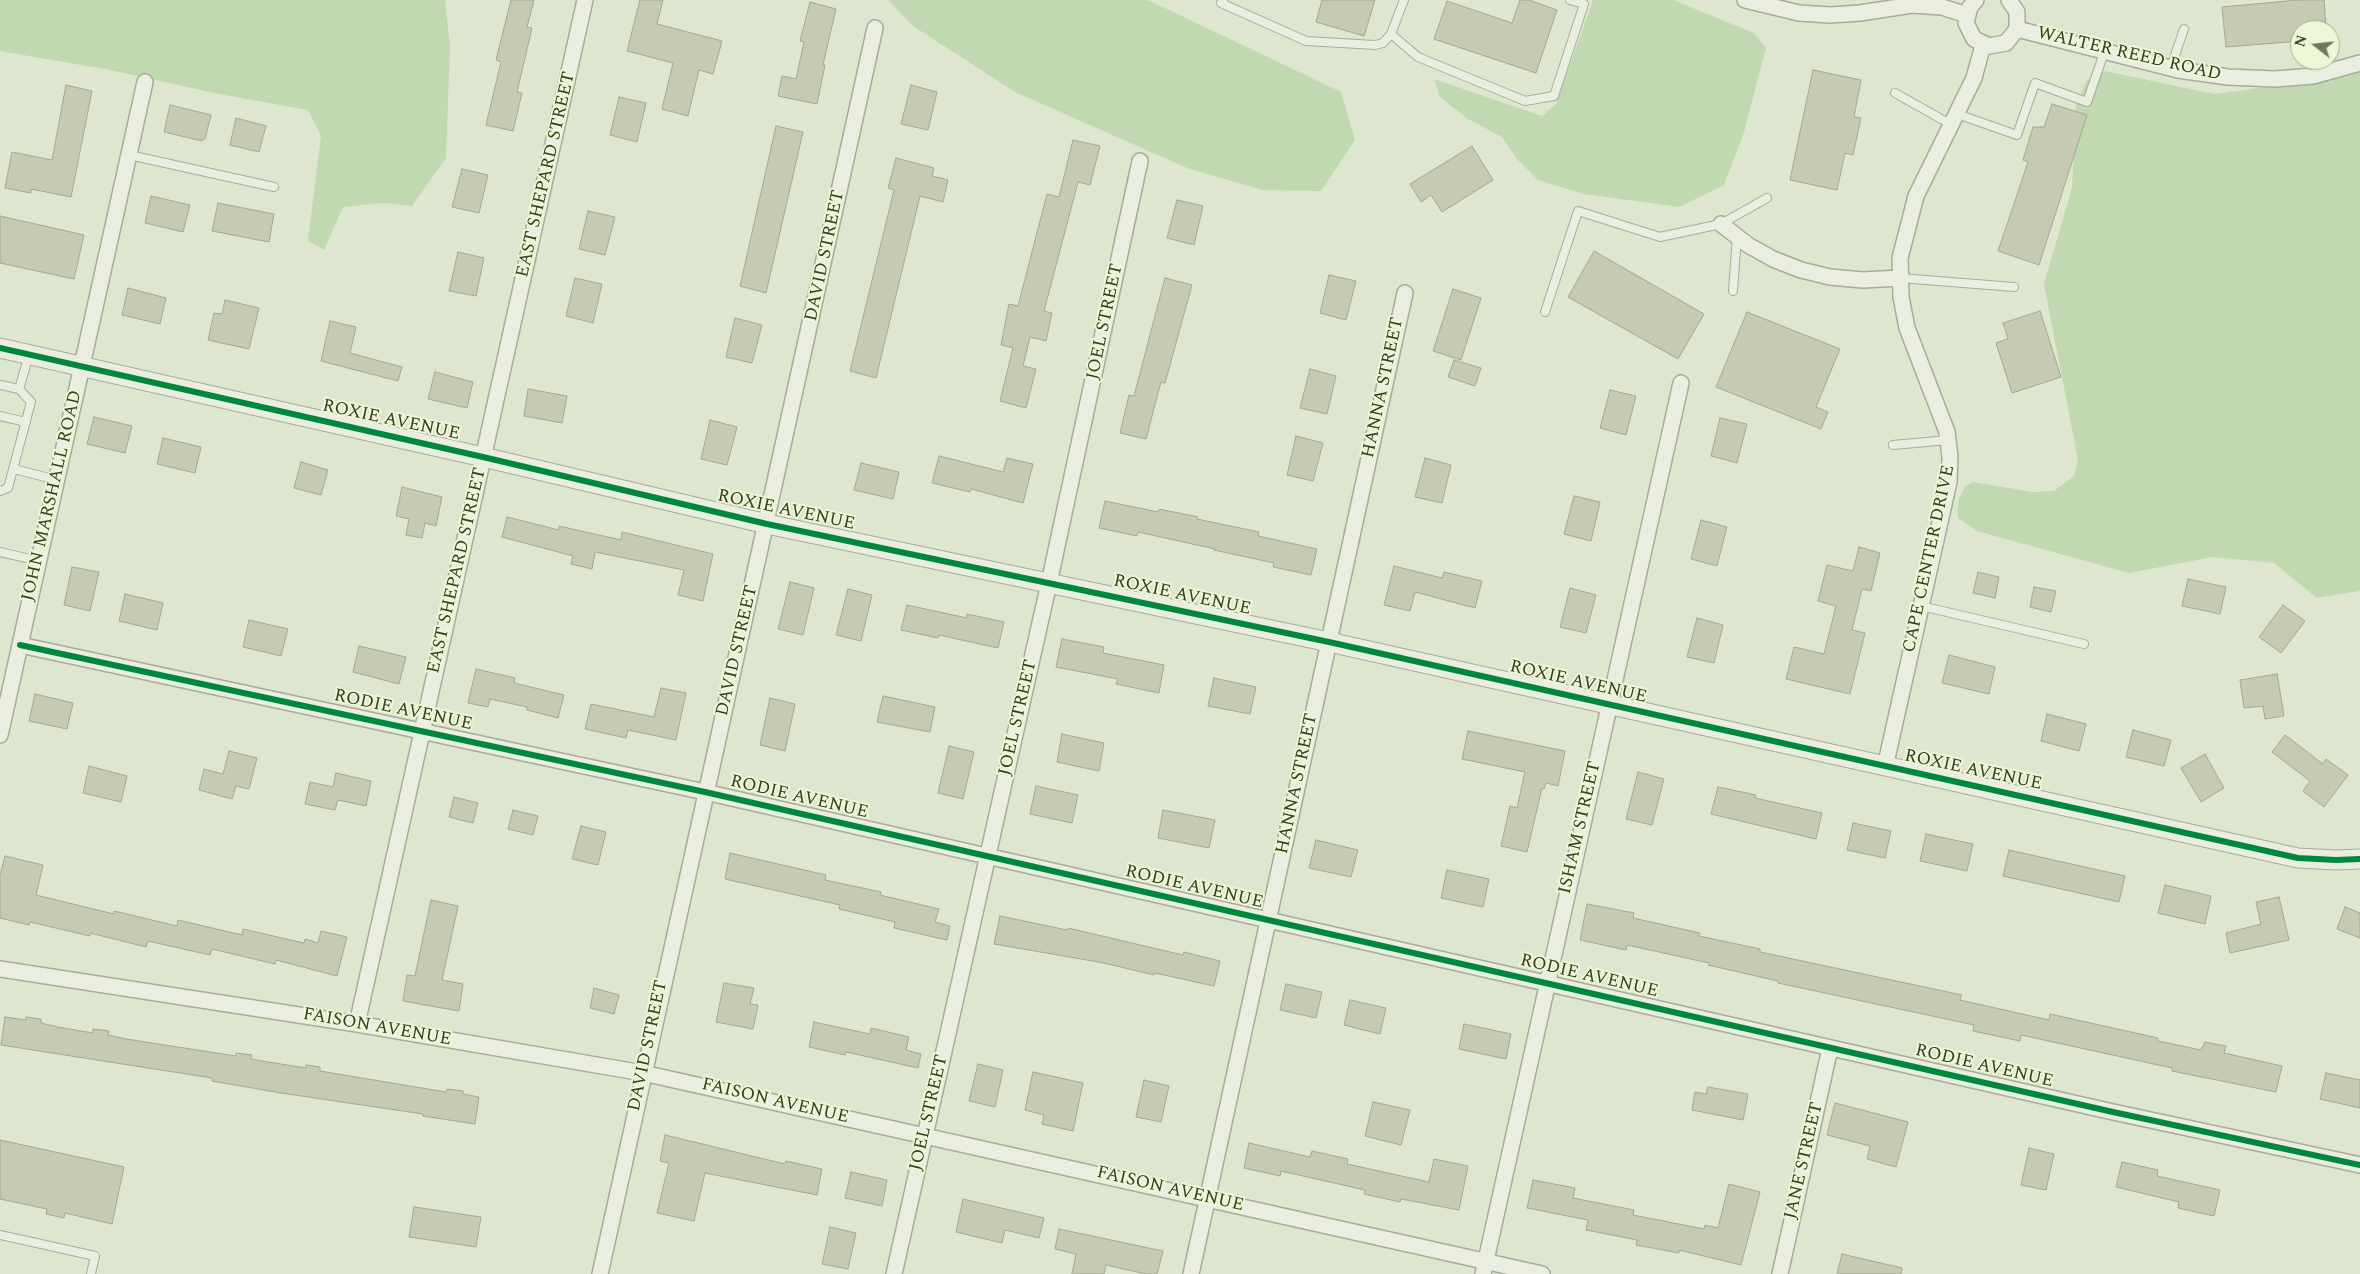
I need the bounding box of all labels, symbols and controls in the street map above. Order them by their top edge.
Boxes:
north arrow [2290,20,2340,70]
street label: WALTER REED ROAD [2035,23,2223,87]
text: N [2289,33,2313,49]
street label: EAST SHEPARD STREET [513,70,581,280]
street label: DAVID STREET [802,188,850,324]
street label: JOEL STREET [1083,262,1129,382]
street label: HANNA STREET [1359,316,1409,460]
street label: JOHN MARSHALL ROAD [18,388,88,604]
street label: ROXIE AVENUE [320,396,462,446]
street label: CAPE CENTER DRIVE [1900,463,1960,655]
street label: EAST SHEPARD STREET [424,466,492,676]
street label: ROXIE AVENUE [715,486,857,536]
street label: ROXIE AVENUE [1111,571,1253,621]
street label: DAVID STREET [712,584,764,718]
street label: ROXIE AVENUE [1507,657,1649,709]
street label: JOEL STREET [995,658,1043,778]
street label: RODIE AVENUE [332,686,474,736]
street label: HANNA STREET [1273,712,1323,856]
street label: ROXIE AVENUE [1902,746,2044,796]
street label: ISHAM STREET [1555,760,1607,896]
street label: RODIE AVENUE [728,772,870,824]
street label: RODIE AVENUE [1123,862,1265,914]
street label: RODIE AVENUE [1518,951,1660,1003]
street label: DAVID STREET [625,978,673,1114]
street label: FAISON AVENUE [301,1004,453,1052]
street label: RODIE AVENUE [1913,1041,2055,1093]
street label: JOEL STREET [906,1053,954,1173]
street label: FAISON AVENUE [699,1075,851,1129]
street label: JANE STREET [1781,1100,1829,1222]
street label: FAISON AVENUE [1094,1163,1246,1217]

